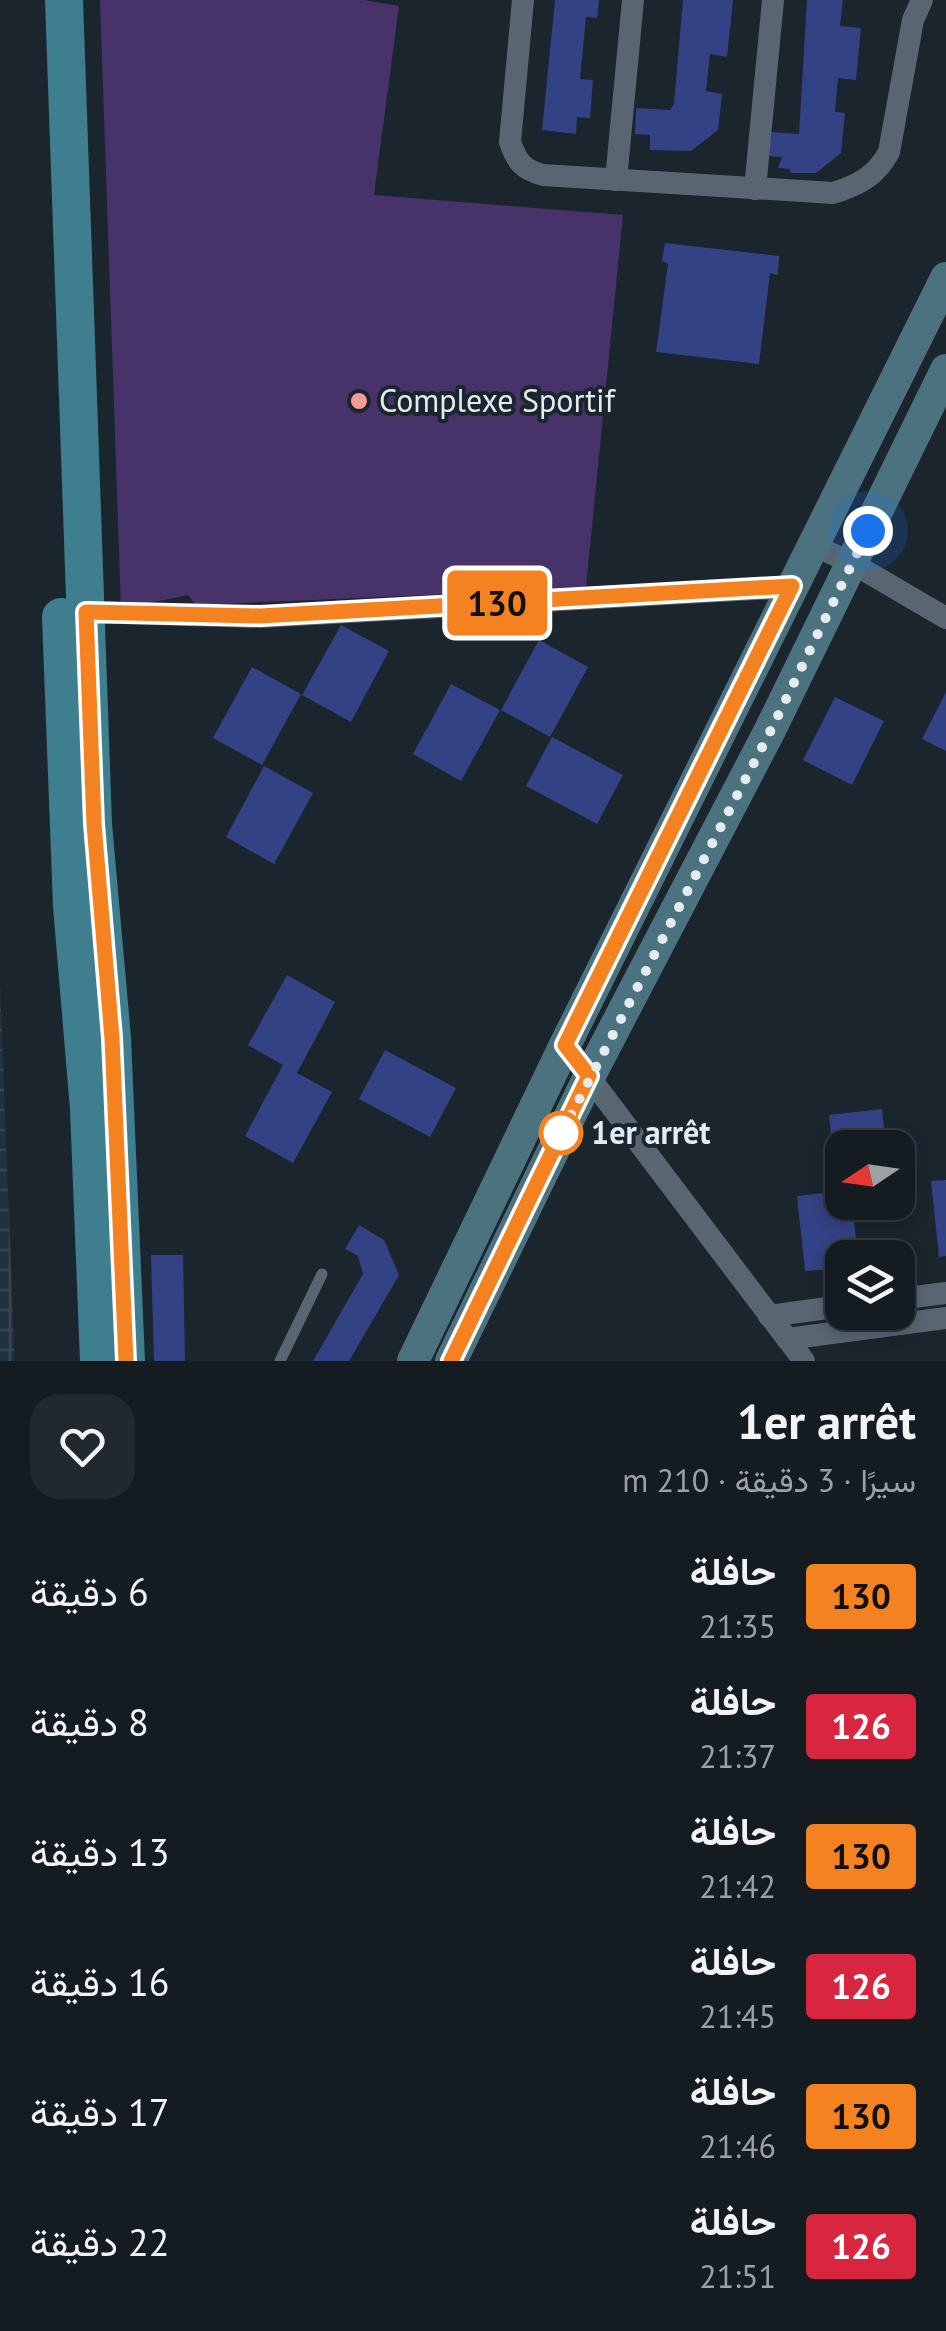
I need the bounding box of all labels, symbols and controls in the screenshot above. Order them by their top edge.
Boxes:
place label: Complexe Sportif [379,379,617,421]
marker: Complexe Sportif [348,390,370,412]
your location [843,506,893,556]
line badge: 130 [440,570,554,636]
text: 130 [467,580,527,626]
place label: 1er arrêt [591,1111,711,1153]
marker: 1er arrêt [540,1112,582,1154]
north arrow [825,1130,915,1220]
map controls [825,1130,915,1330]
button: layers [825,1240,915,1330]
text: 1er arrêt [737,1390,916,1452]
button: heart [30,1394,135,1499]
text: سيرًا · 3 دقيقة · 210 m [622,1459,916,1501]
text: حافلة [690,1546,776,1595]
text: 6 دقيقة [30,1567,149,1616]
text: 130 [831,1573,891,1619]
text: 21:35 [699,1605,776,1647]
text: حافلة [690,1676,776,1725]
text: 8 دقيقة [30,1697,149,1746]
text: 126 [831,1703,891,1749]
text: 21:37 [699,1735,776,1777]
text: حافلة [690,1806,776,1855]
text: 13 دقيقة [30,1827,170,1876]
text: 130 [831,1833,891,1879]
text: 21:42 [699,1865,776,1907]
text: حافلة [690,1936,776,1985]
text: 16 دقيقة [30,1957,170,2006]
text: 126 [831,1963,891,2009]
text: 21:45 [699,1995,776,2037]
text: حافلة [690,2066,776,2115]
text: 17 دقيقة [30,2087,170,2136]
text: 130 [831,2093,891,2139]
text: 21:46 [699,2125,776,2167]
text: حافلة [690,2196,776,2245]
text: 22 دقيقة [30,2217,170,2266]
text: 126 [831,2223,891,2269]
text: 21:51 [699,2255,776,2297]

